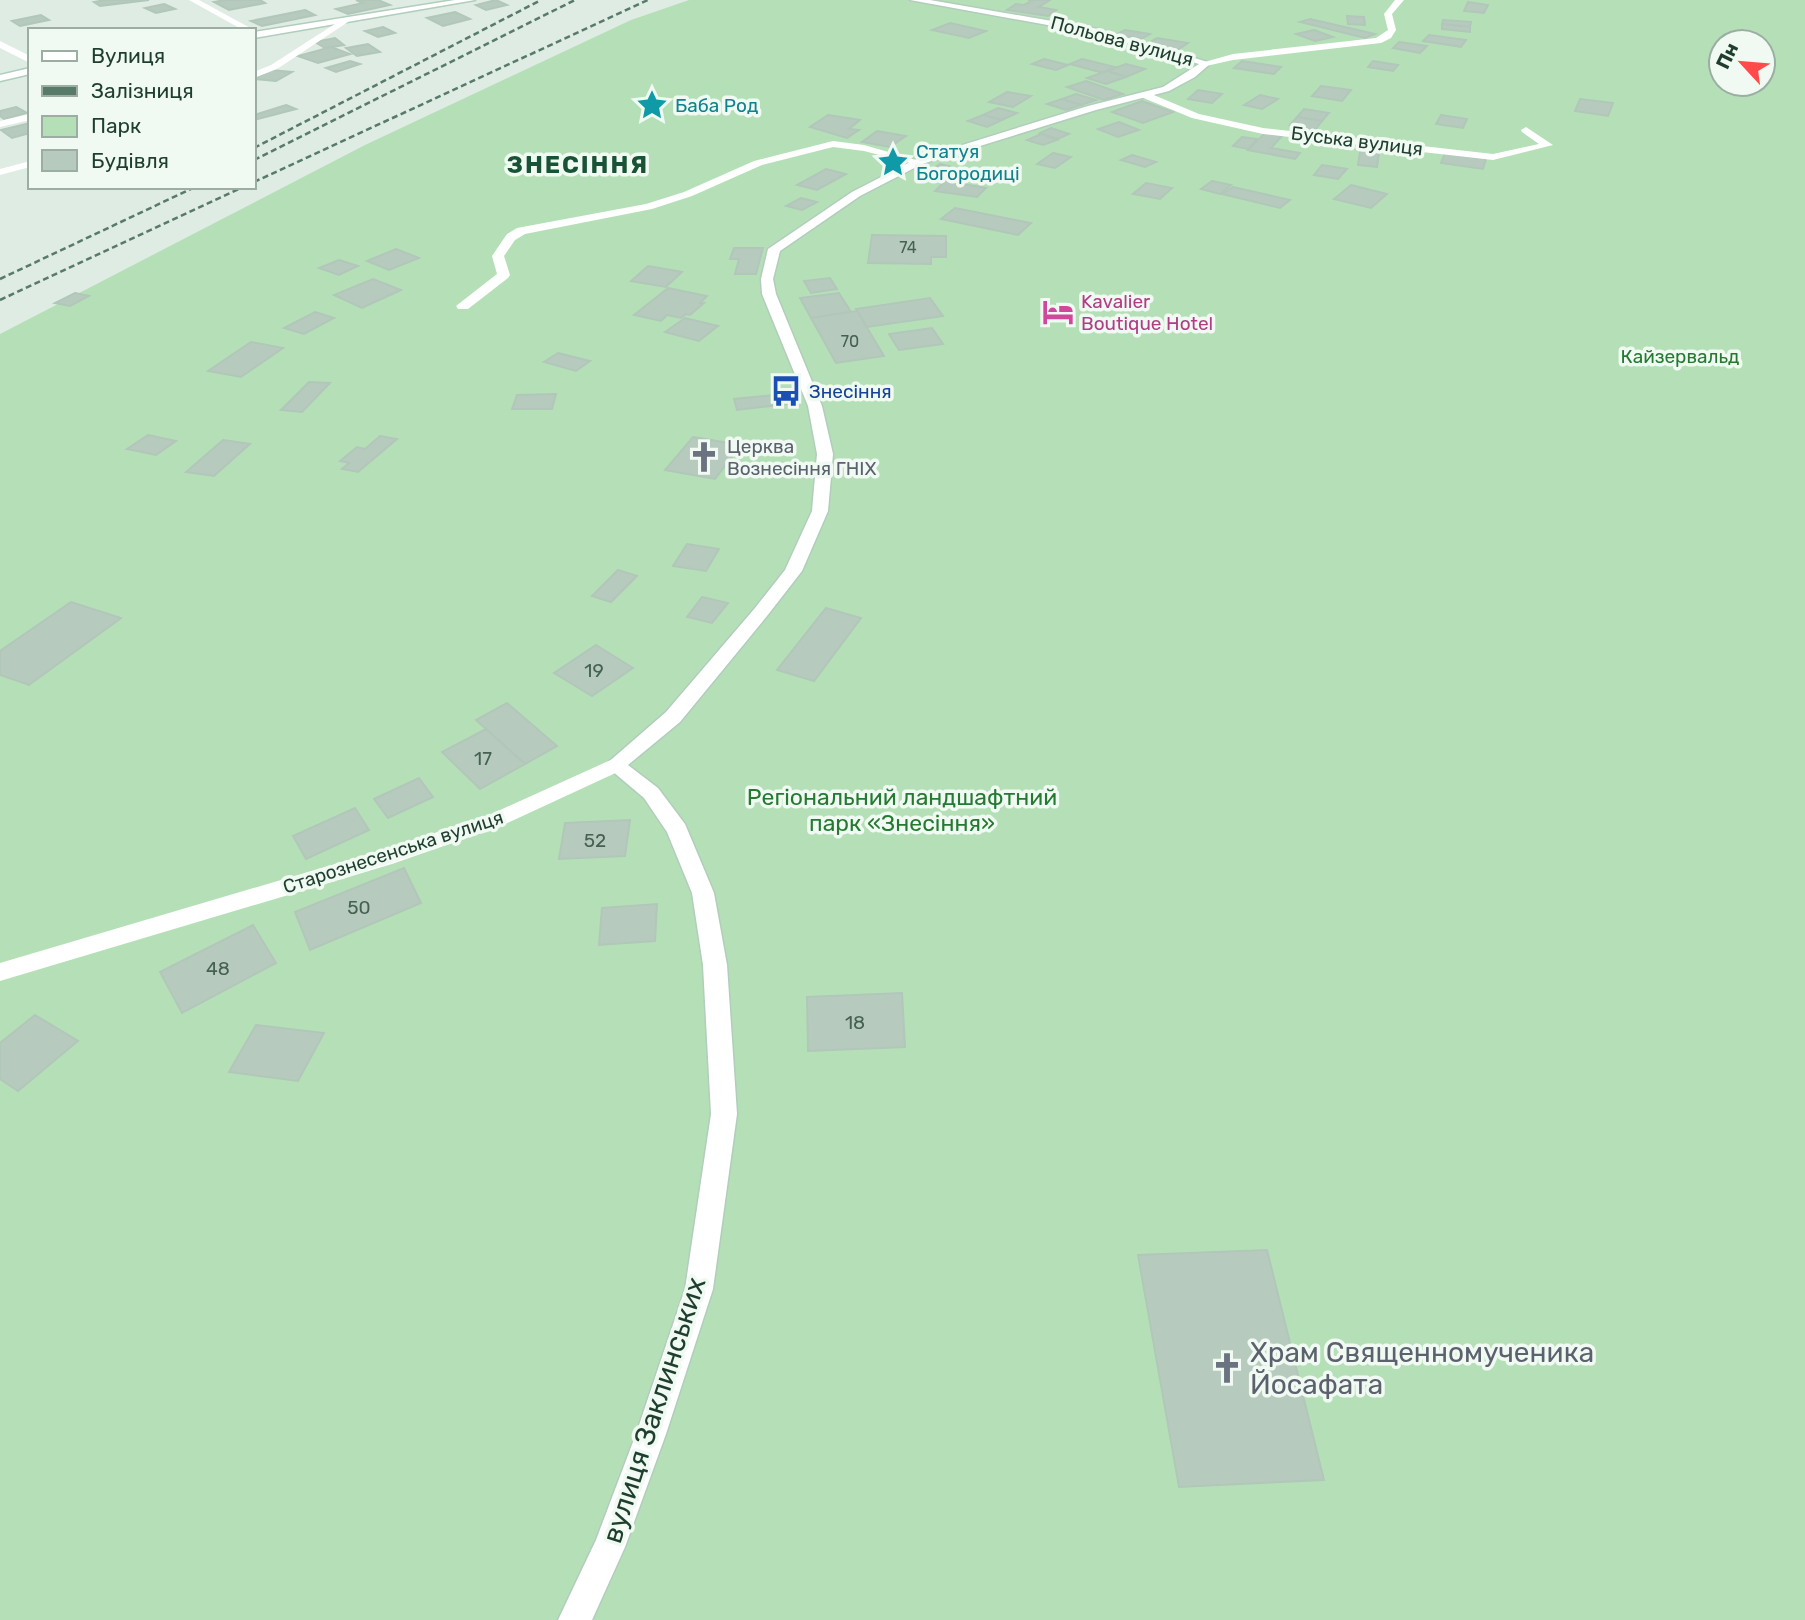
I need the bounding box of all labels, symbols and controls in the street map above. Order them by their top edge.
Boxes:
street label: Польова вулиця [1048,11,1196,71]
legend [28,28,256,189]
north arrow [1707,28,1777,98]
text: Пн [1711,39,1743,73]
text: Вулиця [91,43,165,68]
text: Залізниця [91,78,194,103]
place icon: Баба Род [635,88,669,122]
place label: Баба Род [675,94,758,117]
text: Парк [91,113,141,138]
street label: Буська вулиця [1290,121,1424,161]
place label: Статуя Богородиці [916,140,1019,185]
place icon: Статуя Богородиці [876,145,910,179]
text: Будівля [91,148,169,173]
district label: ЗНЕСІННЯ [507,151,649,179]
house number: 74 [899,238,917,257]
place label: Kavalier Boutique Hotel [1081,290,1213,335]
hotel icon: Kavalier Boutique Hotel [1041,295,1075,329]
house number: 70 [841,332,859,351]
park label: Кайзервальд [1621,345,1740,368]
bus stop icon: Знесіння [769,374,803,408]
place label: Знесіння [809,380,892,403]
place label: Церква Вознесіння ГНІХ [727,435,877,480]
church icon: Церква Вознесіння ГНІХ [687,440,721,474]
house number: 19 [584,659,604,682]
house number: 17 [474,747,492,770]
park label: Регіональний ландшафтний парк «Знесіння» [747,783,1057,837]
street label: Старознесенська вулиця [280,805,506,899]
house number: 52 [584,829,606,852]
house number: 50 [347,896,371,919]
house number: 48 [206,957,230,980]
house number: 18 [845,1011,865,1034]
street label: вулиця Заклинських [595,1273,713,1547]
place label: Храм Священномученика Йосафата [1250,1336,1594,1401]
church icon: Храм Священномученика Йосафата [1210,1351,1244,1385]

